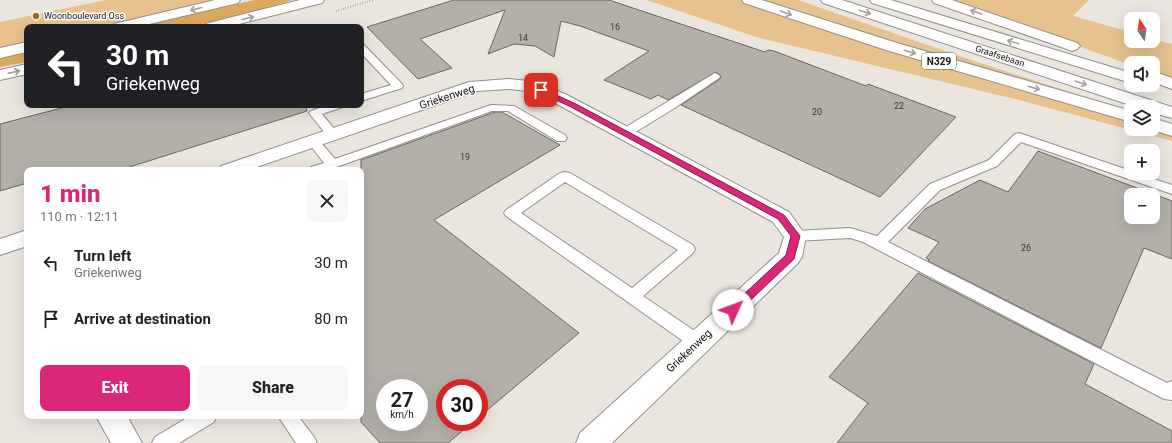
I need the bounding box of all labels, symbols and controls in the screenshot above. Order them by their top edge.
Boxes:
one-way arrow [190,6,203,13]
one-way arrow [970,8,982,16]
one-way arrow [858,9,870,17]
one-way arrow [779,10,791,18]
marker: Woonboulevard Oss [31,11,41,21]
place label: Woonboulevard Oss [44,11,124,21]
north arrow [1124,12,1160,48]
map controls [1124,12,1160,224]
one-way arrow [241,14,254,21]
house number: 16 [610,22,620,32]
house number: 14 [518,33,528,43]
one-way arrow [1007,38,1020,45]
text: 30 m [106,39,169,72]
icon: left [40,40,92,92]
street label: Graafsebaan [974,43,1026,69]
one-way arrow [903,49,916,56]
road number: N329 [922,53,956,69]
button: sound [1124,56,1160,92]
one-way arrow [7,68,20,76]
text: Griekenweg [106,73,200,94]
pin [524,73,558,107]
icon: arrive [530,79,552,101]
one-way arrow [1075,79,1087,87]
street label: Griekenweg [418,82,476,112]
one-way arrow [1028,85,1041,92]
button: layers [1124,100,1160,136]
house number: 22 [894,101,904,111]
house number: 20 [812,107,822,117]
button: + [1124,144,1160,180]
house number: 19 [460,152,470,162]
text: 1 min [40,180,101,208]
button: close [306,180,348,222]
button: − [1124,188,1160,224]
text: 110 m · 12:11 [40,209,119,224]
house number: 26 [1021,243,1031,253]
text: Turn left [74,247,131,265]
icon: left [40,252,62,274]
text: 30 m [314,254,348,272]
text: Griekenweg [74,265,142,280]
position arrow [712,289,754,331]
icon: arrive [40,308,62,330]
text: Arrive at destination [74,310,211,328]
text: 80 m [314,310,348,328]
street label: Griekenweg [664,327,714,375]
button: Exit [40,365,190,411]
button: Share [198,365,348,411]
speed limit sign: 30 [436,379,488,431]
text: 27 [391,388,413,412]
text: km/h [390,409,414,420]

